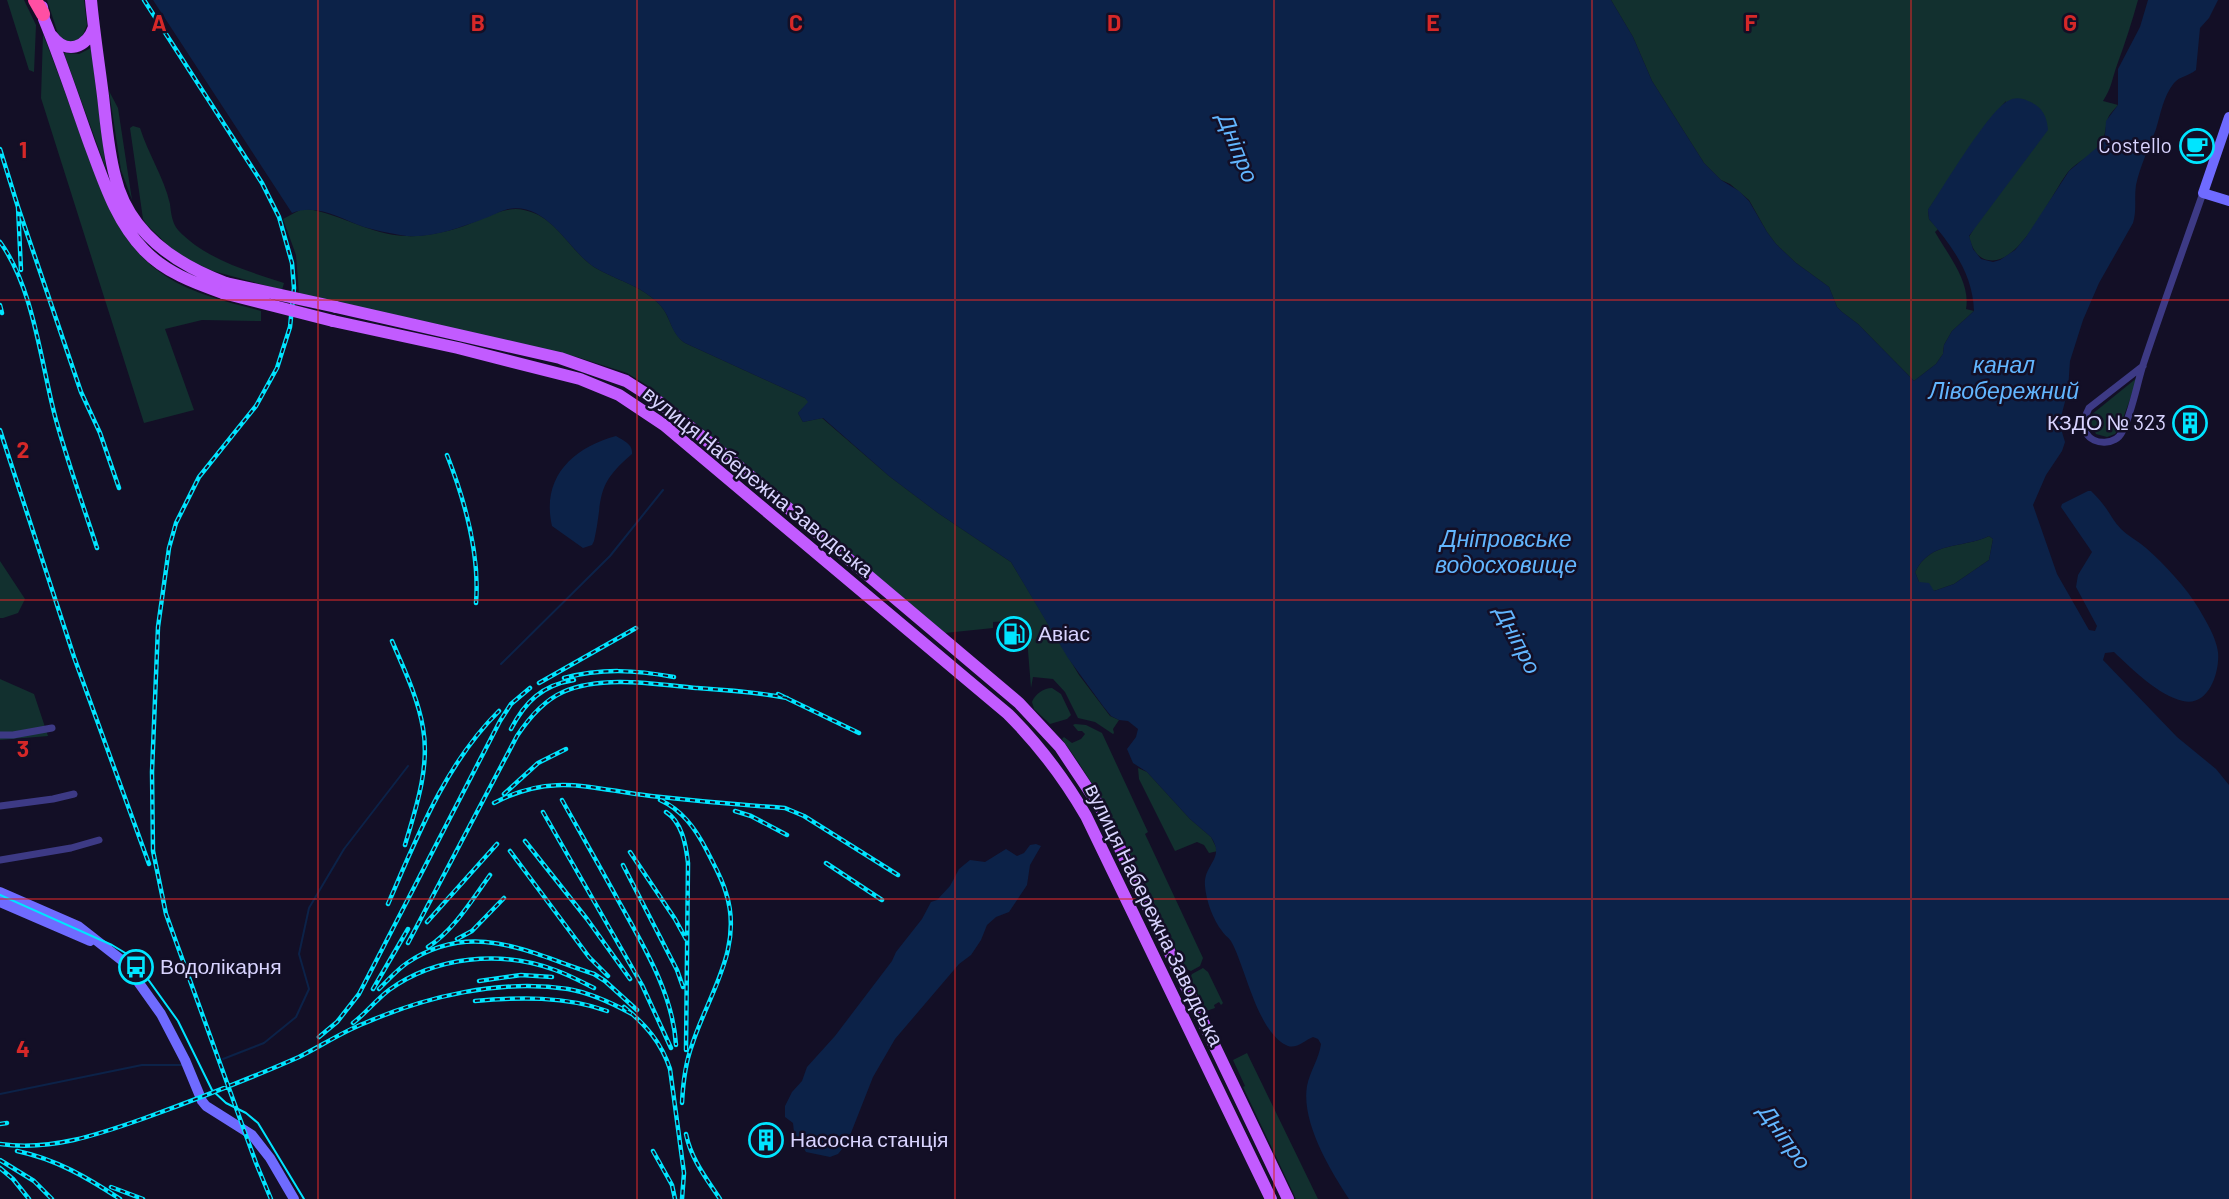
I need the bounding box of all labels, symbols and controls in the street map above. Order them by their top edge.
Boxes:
text: A [151,8,167,36]
text: B [471,8,485,36]
text: C [789,8,803,36]
text: D [1107,8,1121,36]
text: E [1426,8,1440,36]
text: F [1745,8,1758,36]
text: G [2063,8,2077,36]
water label: Дніпро [1211,106,1266,187]
cafe icon: Costello [2178,127,2216,165]
place label: Costello [2098,132,2172,157]
text: 1 [19,135,27,163]
water label: канал Лівобережний [1927,350,2079,404]
street label: вулиця Набережна Заводська [639,380,879,582]
building icon: КЗДО № 323 [2171,404,2209,442]
place label: КЗДО № 323 [2047,409,2166,434]
text: 2 [17,435,29,463]
water label: Дніпровське водосховище [1435,524,1577,578]
water label: Дніпро [1489,598,1548,678]
fuel station icon: Авіас [995,615,1033,653]
place label: Авіас [1038,620,1090,645]
text: 3 [17,734,29,762]
street label: вулиця Набережна Заводська [1081,779,1230,1050]
bus stop icon: Водолікарня [117,948,155,986]
place label: Водолікарня [160,953,282,978]
text: 4 [16,1034,30,1062]
water label: Дніпро [1752,1096,1818,1174]
building icon: Насосна станція [747,1121,785,1159]
place label: Насосна станція [790,1126,948,1151]

